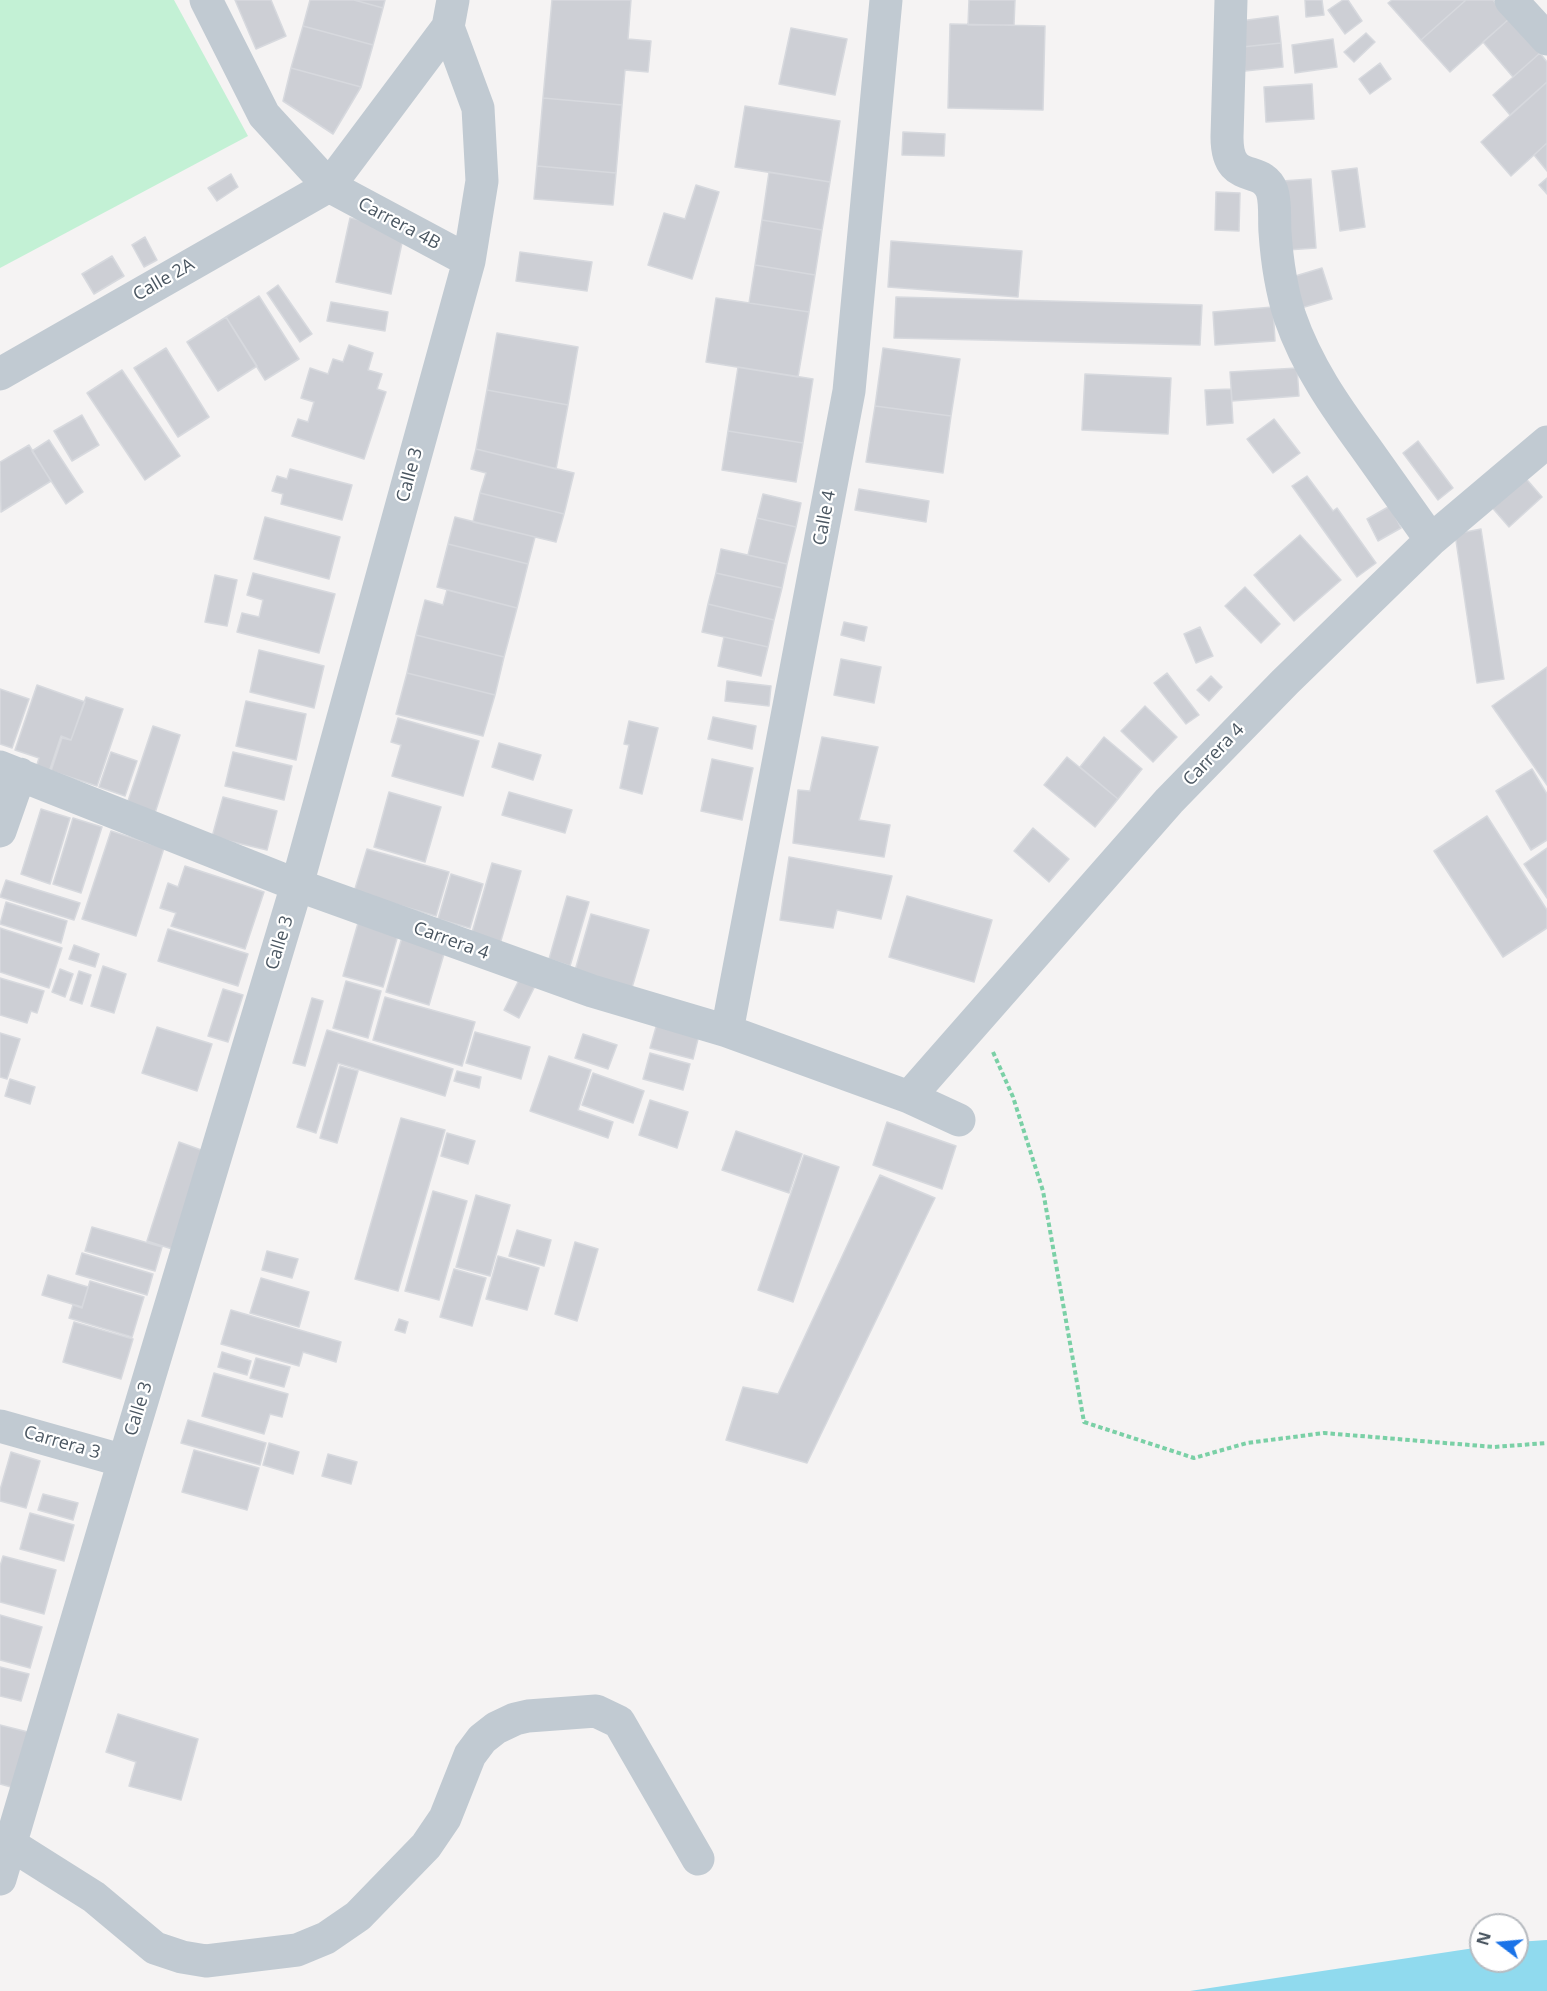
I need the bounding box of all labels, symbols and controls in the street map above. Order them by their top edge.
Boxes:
street label: Carrera 4B [354,193,444,255]
street label: Calle 2A [130,254,198,306]
street label: Calle 3 [392,445,428,505]
street label: Calle 4 [809,489,841,547]
street label: Carrera 4 [1179,719,1249,791]
street label: Calle 3 [262,913,298,973]
street label: Carrera 4 [410,917,492,965]
street label: Calle 3 [121,1379,157,1439]
street label: Carrera 3 [21,1422,103,1464]
north arrow [1469,1913,1529,1973]
text: N [1471,1929,1496,1948]

